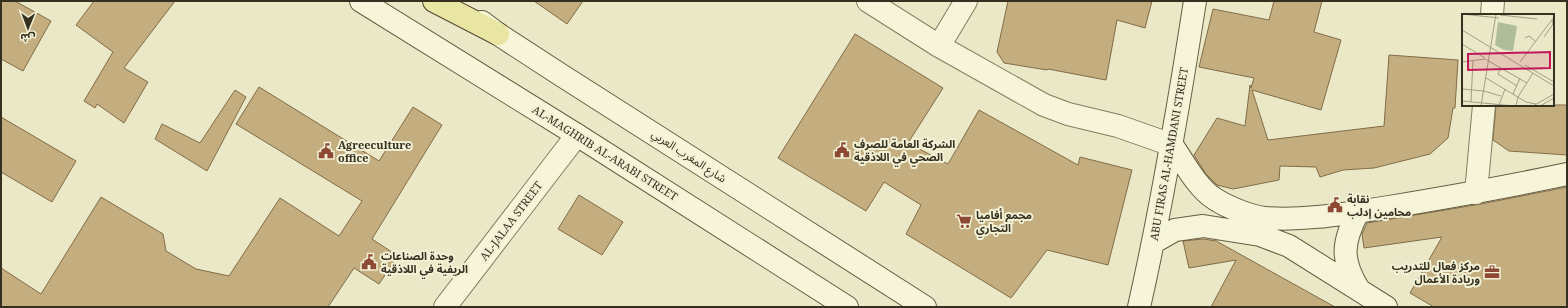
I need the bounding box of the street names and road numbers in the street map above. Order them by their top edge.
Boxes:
street label: ABU FIRAS AL-HAMDANI STREET [1146,66,1191,242]
street label: AL-MAGHRIB AL-ARABI STREET [530,101,681,204]
street label: شارع المغرب العربي [648,126,730,188]
street label: AL-JALAA STREET [476,178,545,263]

